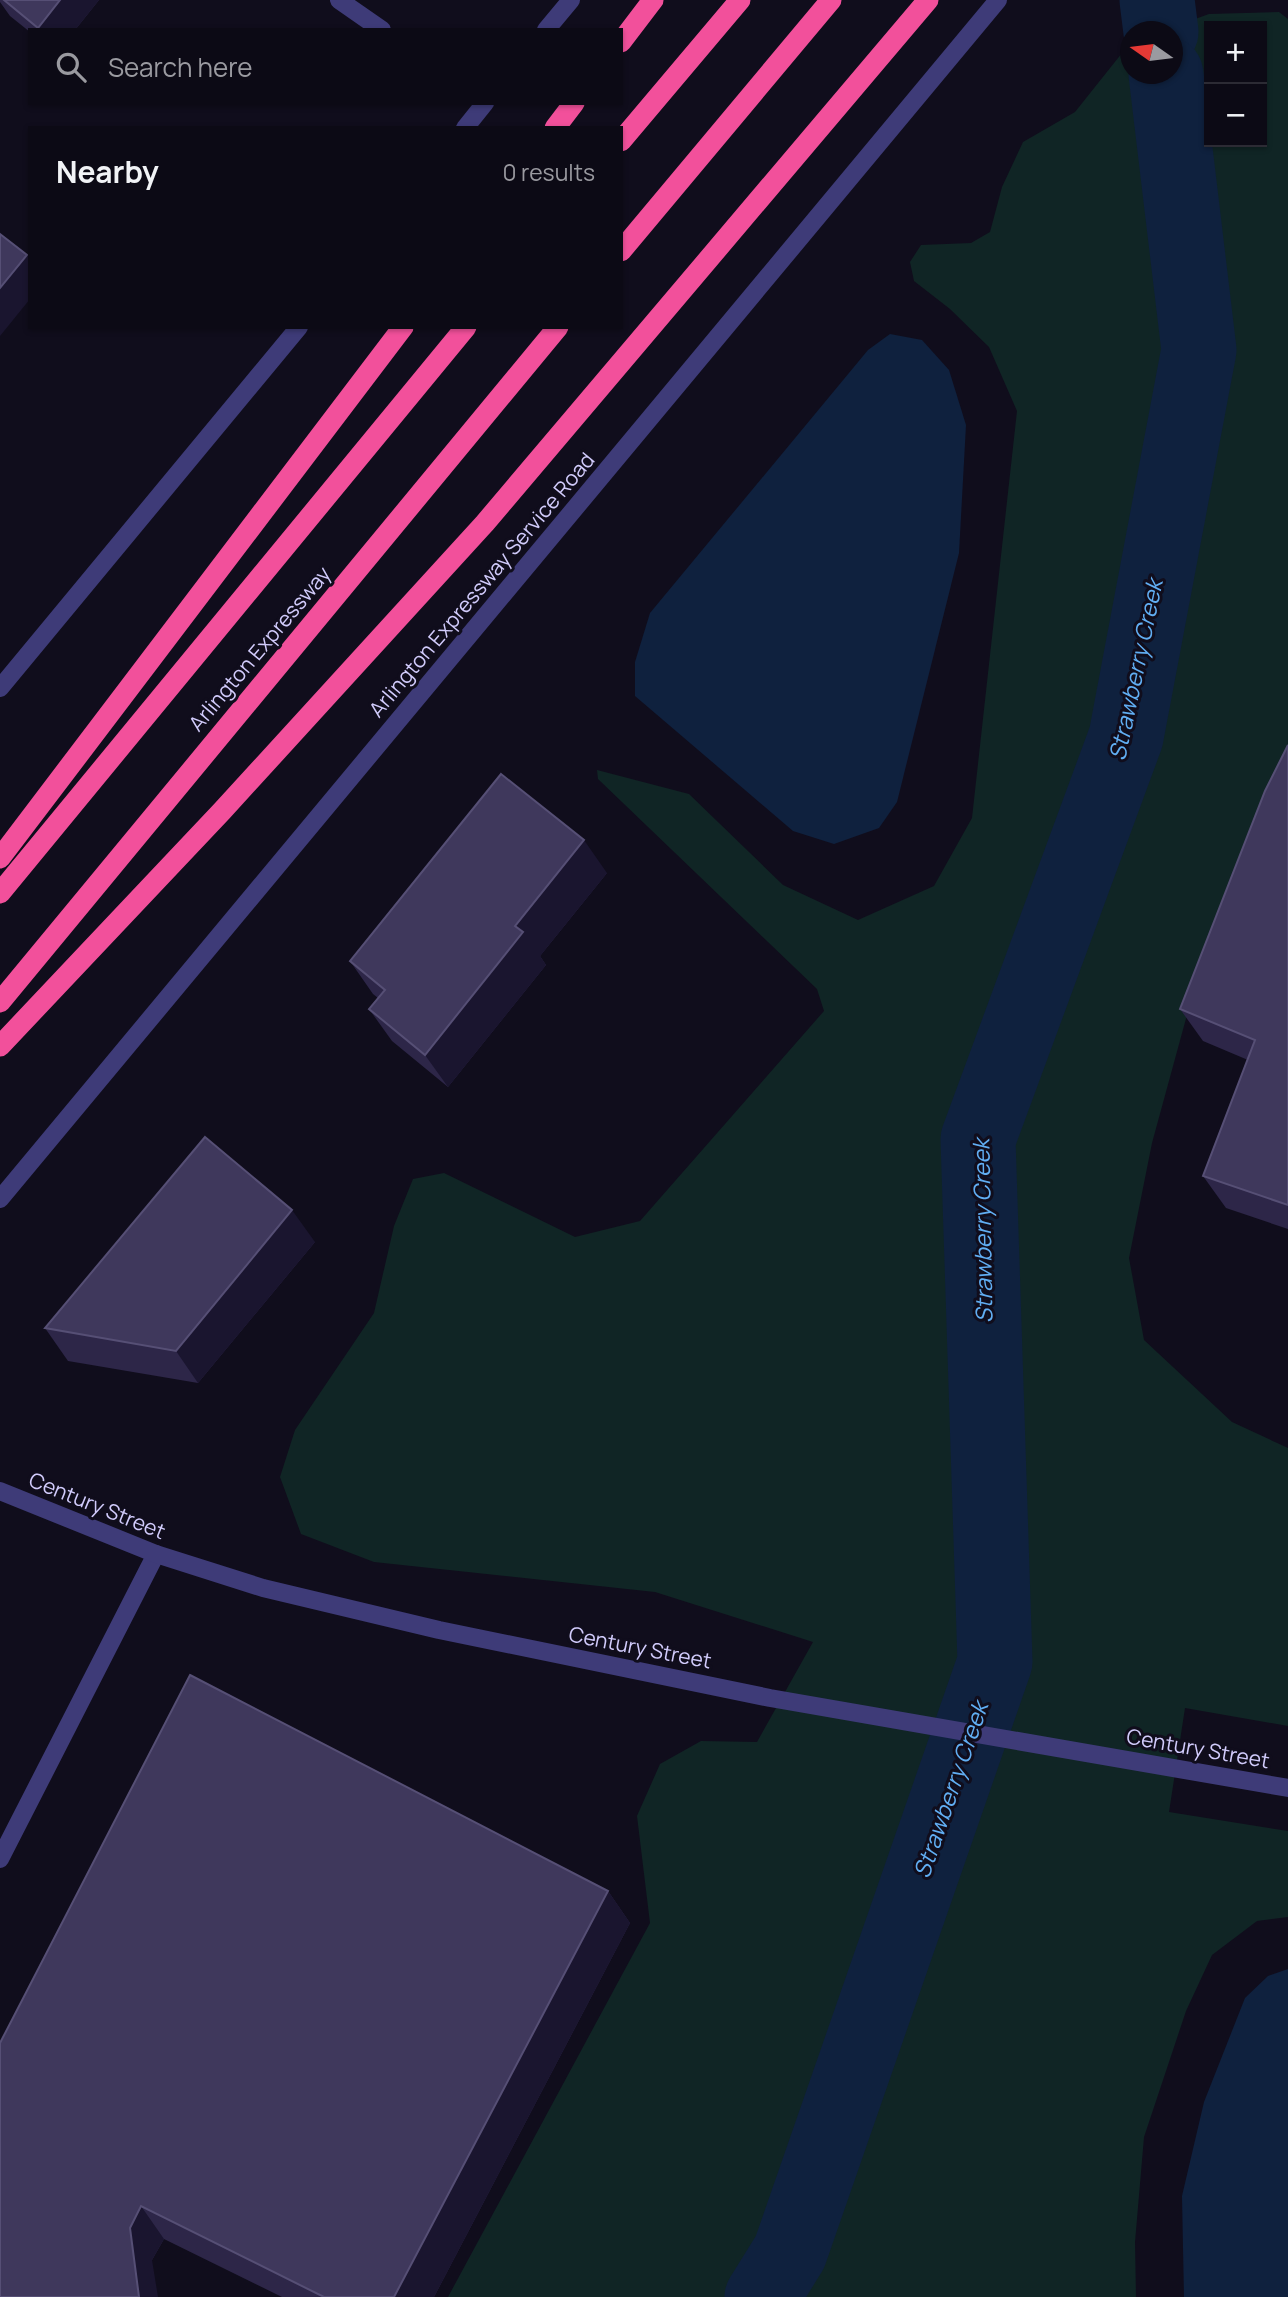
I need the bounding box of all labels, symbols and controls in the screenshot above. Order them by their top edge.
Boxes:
north arrow [1120,21,1183,84]
map controls [1204,21,1267,147]
button: + [1204,21,1267,84]
search box [28,28,623,105]
icon: search [52,48,90,86]
text: Search here [108,49,253,85]
button: − [1204,84,1267,147]
text: Nearby [56,151,159,192]
text: 0 results [502,156,595,188]
street label: Arlington Expressway Service Road [362,446,600,722]
street label: Arlington Expressway [182,560,336,737]
water label: Strawberry Creek [1100,573,1171,763]
water label: Strawberry Creek [964,1135,1000,1323]
street label: Century Street [25,1465,170,1545]
street label: Century Street [566,1619,714,1675]
water label: Strawberry Creek [905,1694,996,1882]
street label: Century Street [1124,1722,1272,1774]

